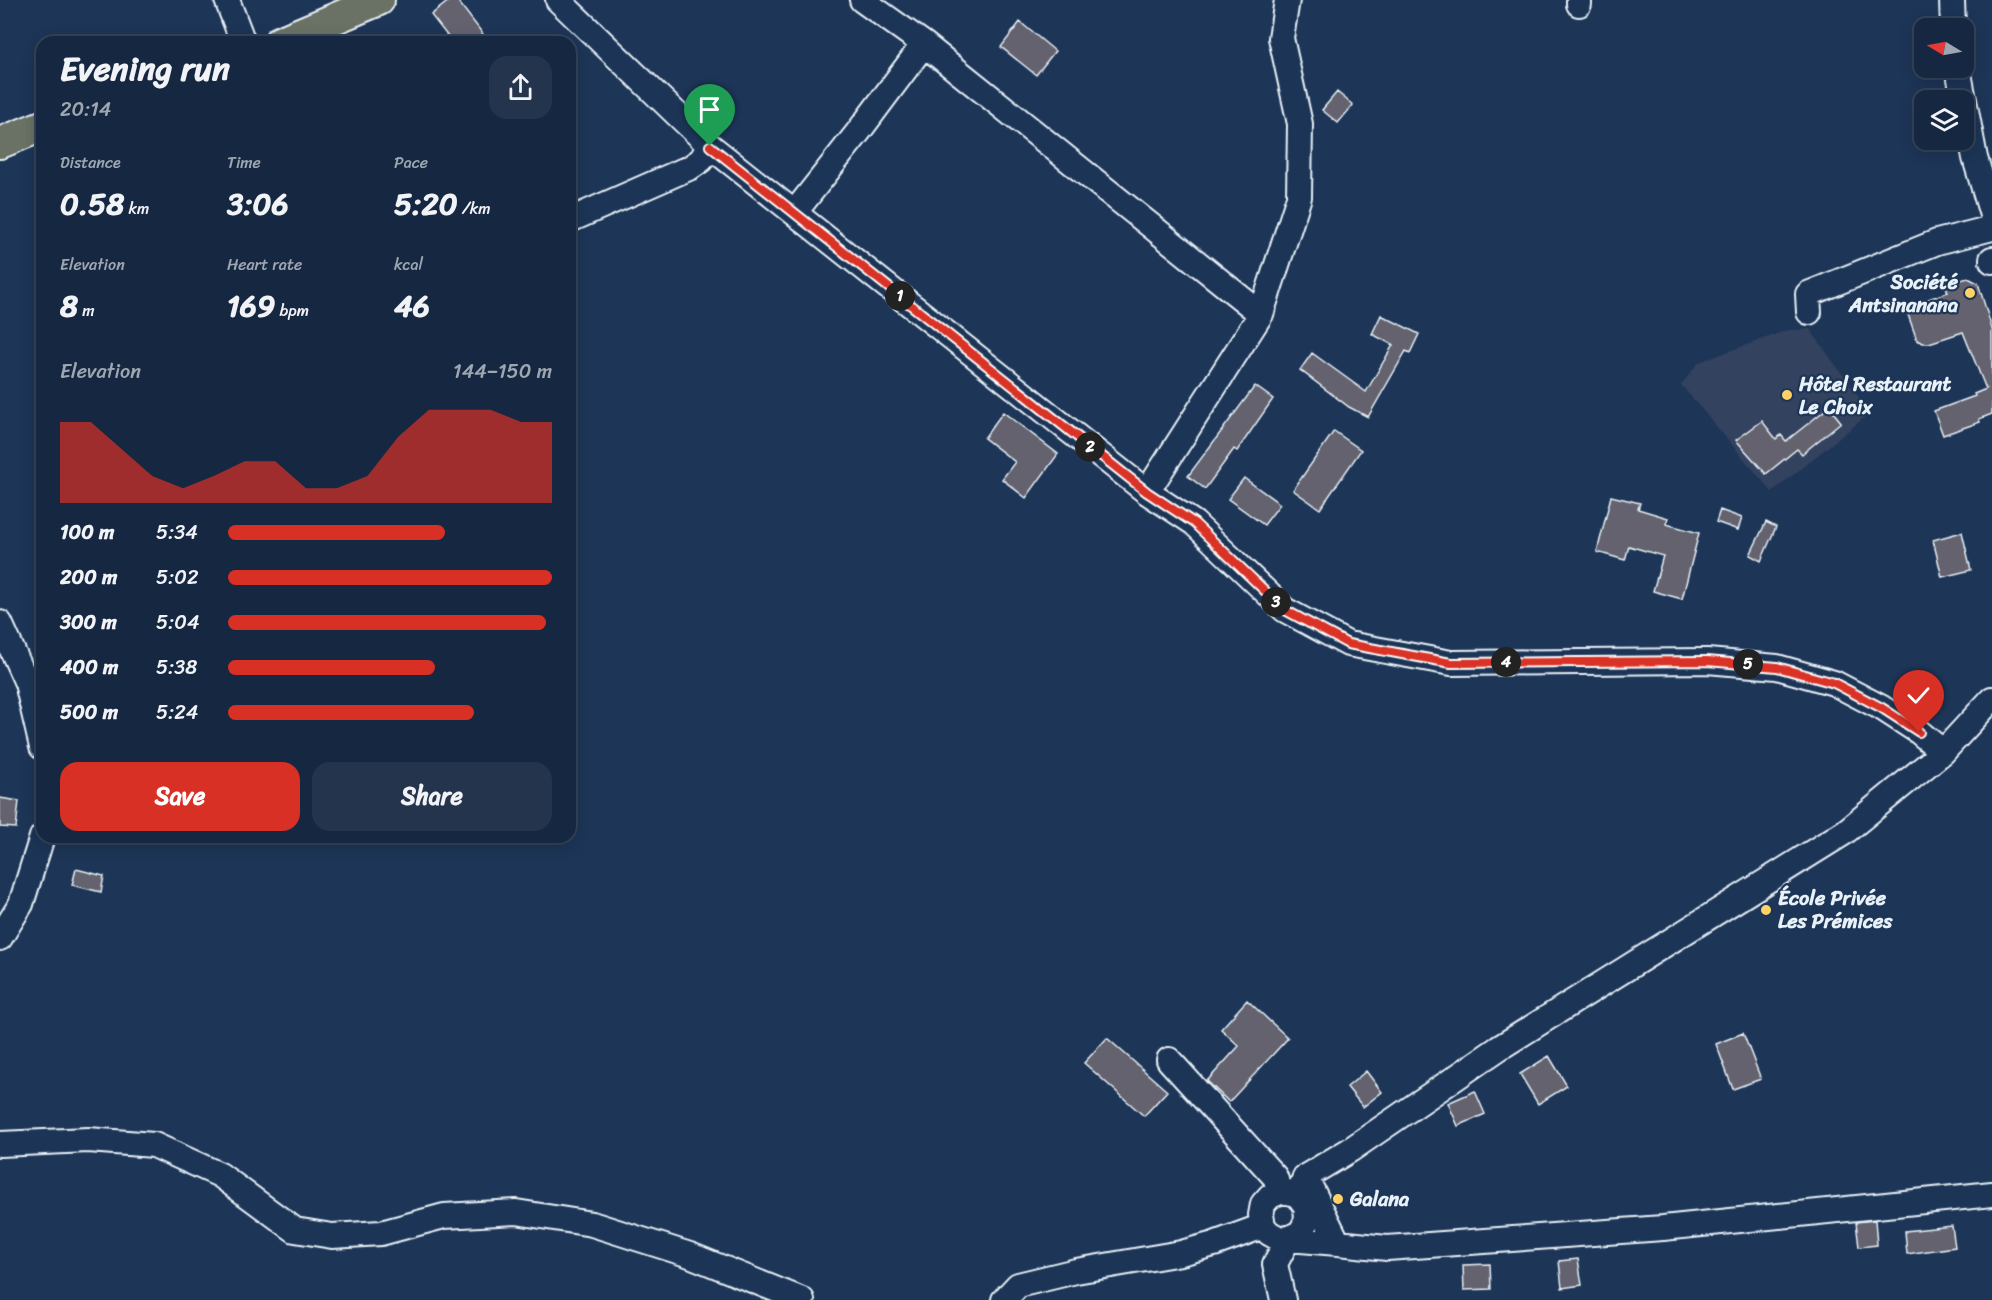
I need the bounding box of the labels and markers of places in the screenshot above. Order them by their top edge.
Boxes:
pin [684,84,735,146]
place label: Société Antsinanana [1848,265,1959,323]
pin: 1 [885,281,915,311]
marker: Société Antsinanana [1963,286,1977,300]
place label: Hôtel Restaurant Le Choix [1798,367,1951,425]
marker: Hôtel Restaurant Le Choix [1780,388,1794,402]
pin: 2 [1075,432,1105,462]
pin: 3 [1261,587,1291,617]
pin: 4 [1491,647,1521,677]
pin: 5 [1733,649,1763,679]
pin [1893,670,1944,732]
place label: École Privée Les Prémices [1778,881,1893,939]
marker: École Privée Les Prémices [1759,903,1773,917]
place label: Galana [1349,1182,1410,1217]
marker: Galana [1331,1192,1345,1206]

